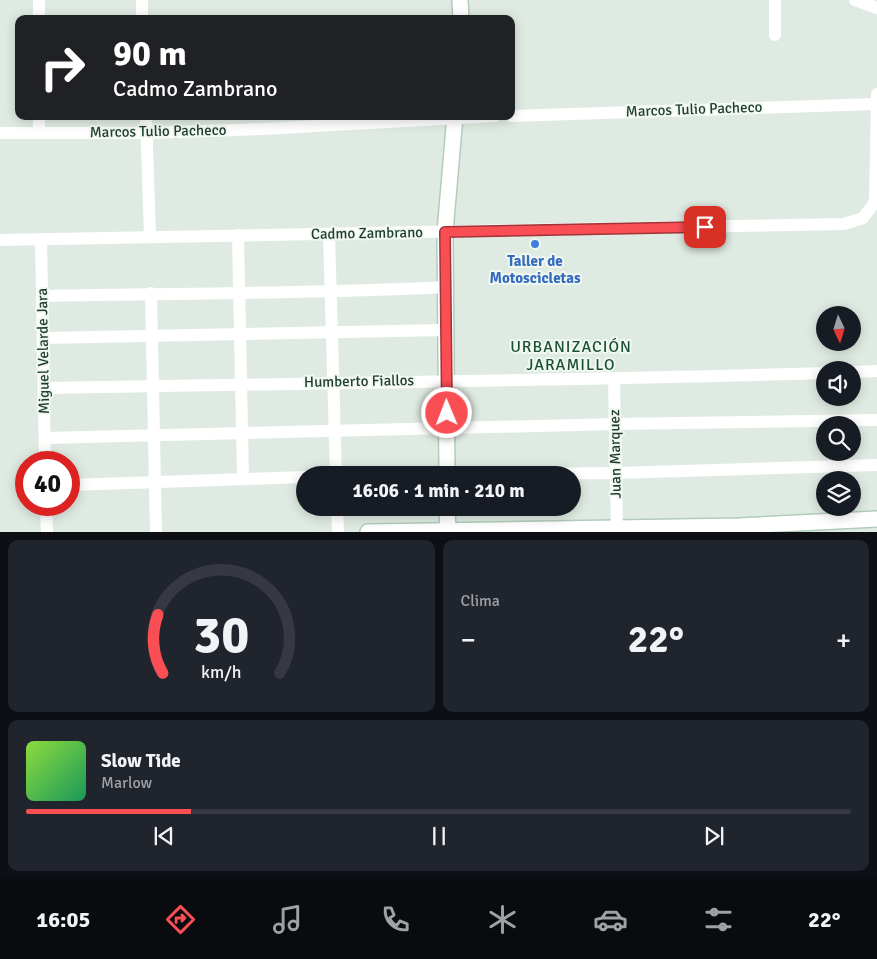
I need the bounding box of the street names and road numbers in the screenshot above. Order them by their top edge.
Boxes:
street label: Marcos Tulio Pacheco [625,98,763,120]
street label: Marcos Tulio Pacheco [90,121,227,141]
street label: Cadmo Zambrano [311,223,423,243]
street label: Miguel Velarde Jara [33,288,53,414]
street label: Humberto Fiallos [304,371,415,391]
street label: Juan Marquez [605,409,625,499]

